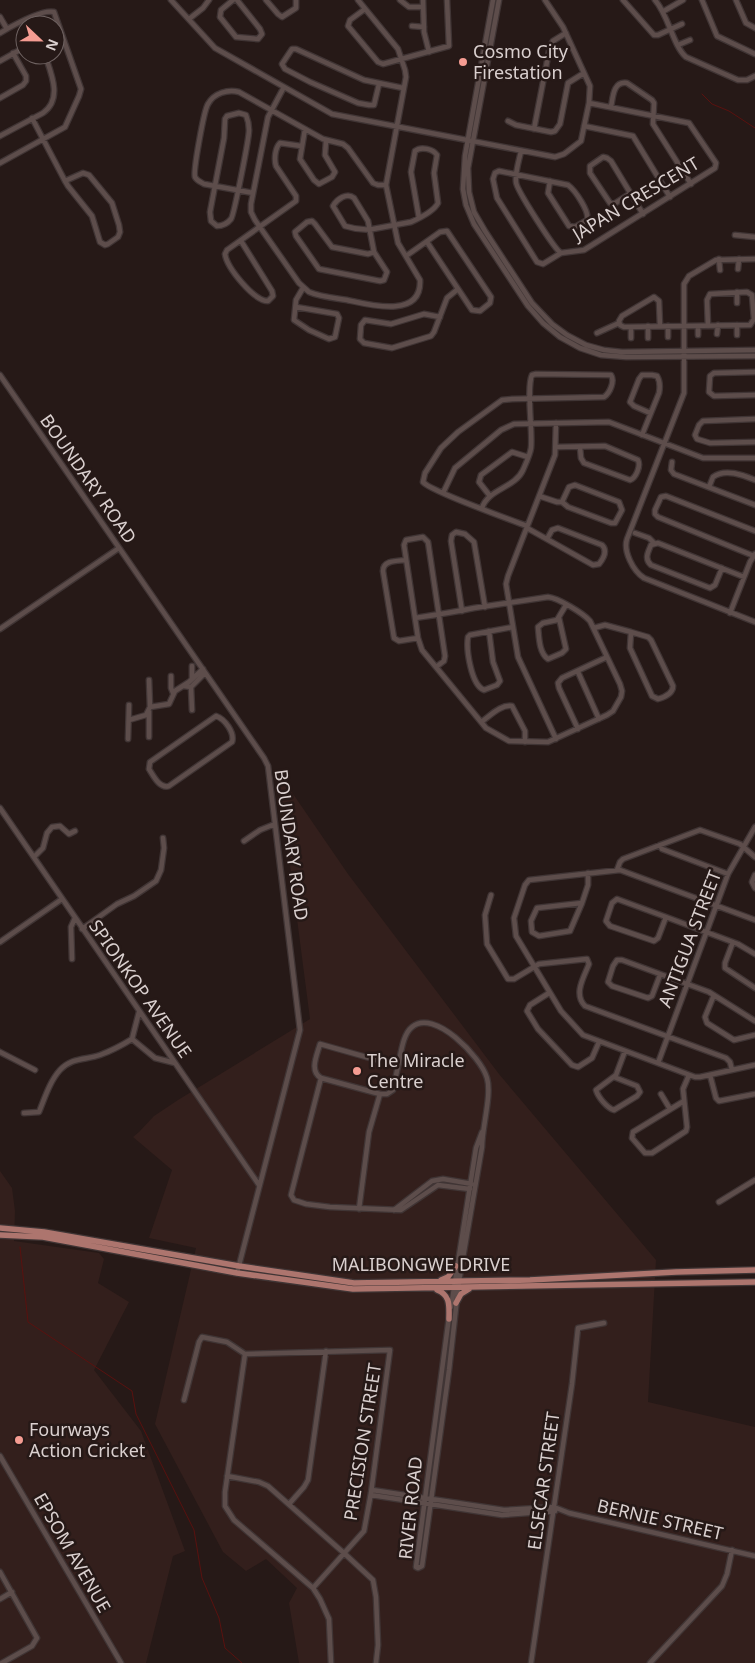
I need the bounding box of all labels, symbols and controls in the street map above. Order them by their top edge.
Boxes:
north arrow [15,15,65,65]
text: N [42,36,63,54]
place label: Cosmo City Firestation [473,39,569,84]
marker: Cosmo City Firestation [457,56,469,68]
street label: JAPAN CRESCENT [566,151,703,246]
street label: BOUNDARY ROAD [35,409,142,548]
street label: BOUNDARY ROAD [269,768,314,922]
street label: ANTIGUA STREET [652,867,726,1010]
street label: SPIONKOP AVENUE [84,915,198,1062]
place label: The Miracle Centre [367,1048,465,1093]
marker: The Miracle Centre [351,1065,363,1077]
street label: MALIBONGWE DRIVE [332,1252,510,1276]
street label: PRECISION STREET [338,1361,386,1522]
street label: ELSECAR STREET [521,1410,565,1551]
place label: Fourways Action Cricket [29,1417,146,1462]
marker: Fourways Action Cricket [13,1434,25,1446]
street label: RIVER ROAD [393,1455,427,1561]
street label: EPSOM AVENUE [29,1488,117,1617]
street label: BERNIE STREET [595,1493,726,1545]

